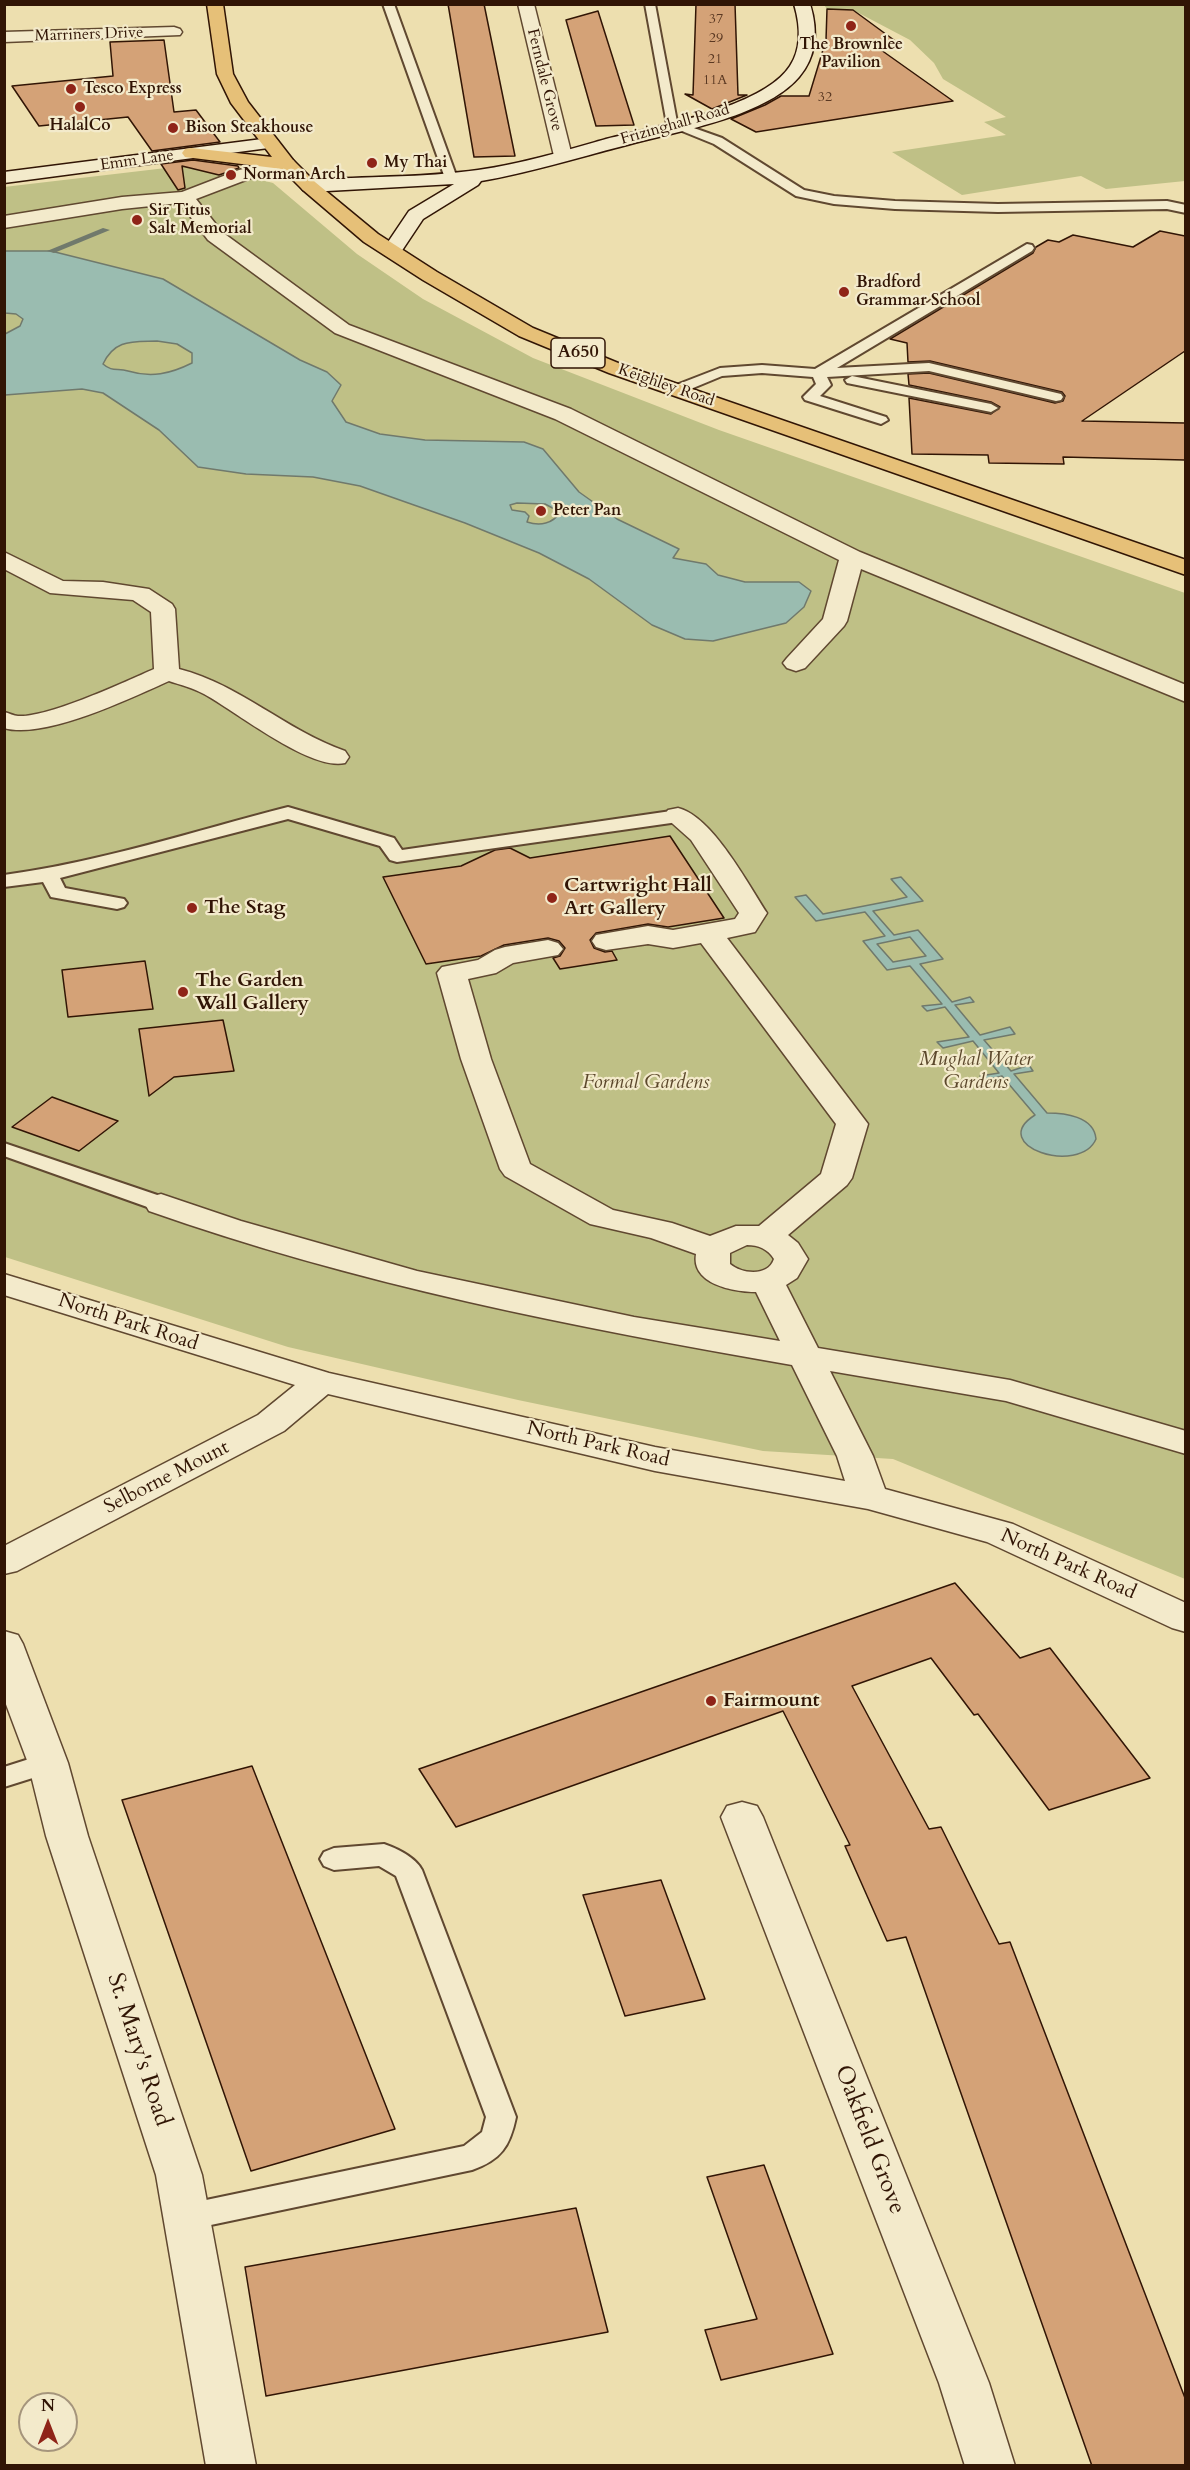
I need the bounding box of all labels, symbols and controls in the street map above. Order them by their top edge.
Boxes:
house number: 37 [709,12,723,28]
marker: The Brownlee Pavilion [844,19,858,33]
street label: Marriners Drive [34,24,144,46]
street label: Ferndale Grove [522,27,566,133]
house number: 29 [709,31,723,47]
place label: The Brownlee Pavilion [799,35,903,73]
house number: 21 [708,52,722,68]
house number: 11A [703,73,727,89]
place label: Tesco Express [83,79,182,99]
marker: Tesco Express [64,82,78,96]
house number: 32 [818,90,832,106]
marker: HalalCo [73,100,87,114]
street label: Frizinghall Road [618,100,732,150]
place label: HalalCo [49,116,111,136]
place label: Bison Steakhouse [185,118,313,138]
marker: Bison Steakhouse [166,121,180,135]
street label: Emm Lane [99,146,175,176]
place label: My Thai [384,153,447,173]
marker: My Thai [365,156,379,170]
place label: Norman Arch [243,165,346,185]
marker: Norman Arch [224,168,238,182]
place label: Sir Titus Salt Memorial [149,201,252,239]
marker: Sir Titus Salt Memorial [130,213,144,227]
place label: Bradford Grammar School [856,273,980,311]
marker: Bradford Grammar School [837,285,851,299]
road number: A650 [551,338,605,368]
street label: Keighley Road [615,361,717,411]
place label: Peter Pan [553,501,621,521]
marker: Peter Pan [534,504,548,518]
place label: Cartwright Hall Art Gallery [564,874,712,921]
marker: Cartwright Hall Art Gallery [545,891,559,905]
place label: The Stag [204,896,286,920]
marker: The Stag [185,901,199,915]
place label: The Garden Wall Gallery [195,969,309,1016]
marker: The Garden Wall Gallery [176,985,190,999]
park label: Mughal Water Gardens [919,1048,1033,1095]
park label: Formal Gardens [583,1071,709,1095]
street label: North Park Road [55,1289,201,1357]
street label: North Park Road [524,1417,672,1473]
street label: Selborne Mount [100,1436,234,1520]
street label: North Park Road [997,1524,1139,1606]
place label: Fairmount [723,1689,820,1713]
marker: Fairmount [704,1694,718,1708]
street label: St. Mary's Road [100,1970,176,2130]
street label: Oakfield Grove [827,2061,911,2219]
north arrow [18,2392,78,2452]
text: N [41,2395,55,2417]

